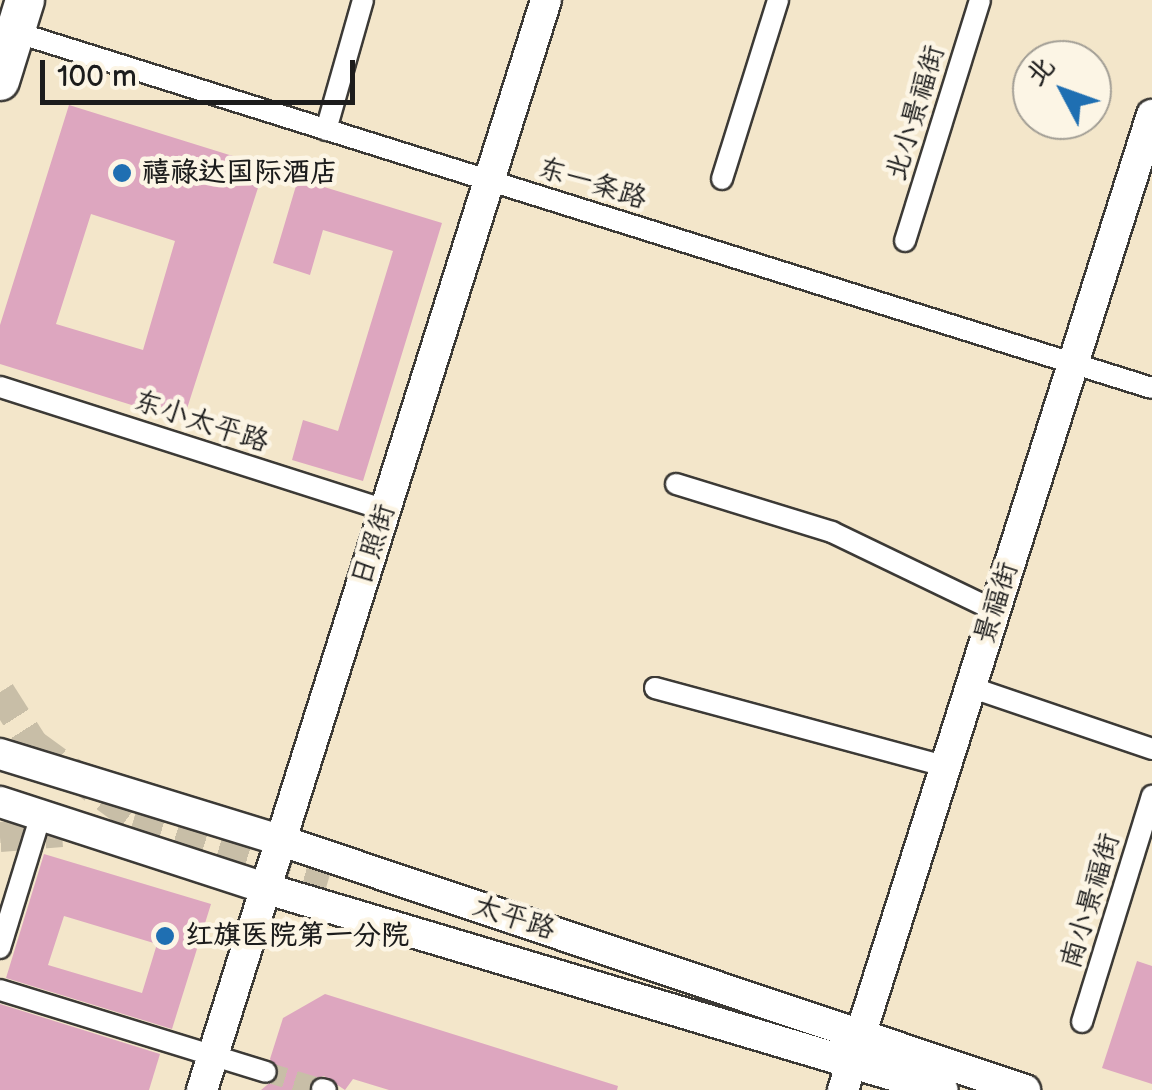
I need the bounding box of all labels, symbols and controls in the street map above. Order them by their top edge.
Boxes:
scale bar [45,40,360,102]
north arrow [1012,40,1112,140]
street label: 北小景福街 [879,41,953,185]
text: 北 [1019,50,1062,93]
text: 100 m [57,59,137,95]
street label: 东一条路 [534,152,650,216]
place label: 禧禄达国际酒店 [142,156,338,190]
marker: 禧禄达国际酒店 [111,162,133,184]
street label: 东小太平路 [129,384,273,460]
street label: 日照街 [345,500,403,590]
street label: 景福街 [968,558,1026,648]
street label: 南小景福街 [1054,829,1128,973]
street label: 太平路 [469,889,559,947]
place label: 红旗医院第一分院 [185,919,409,953]
marker: 红旗医院第一分院 [154,925,176,947]

